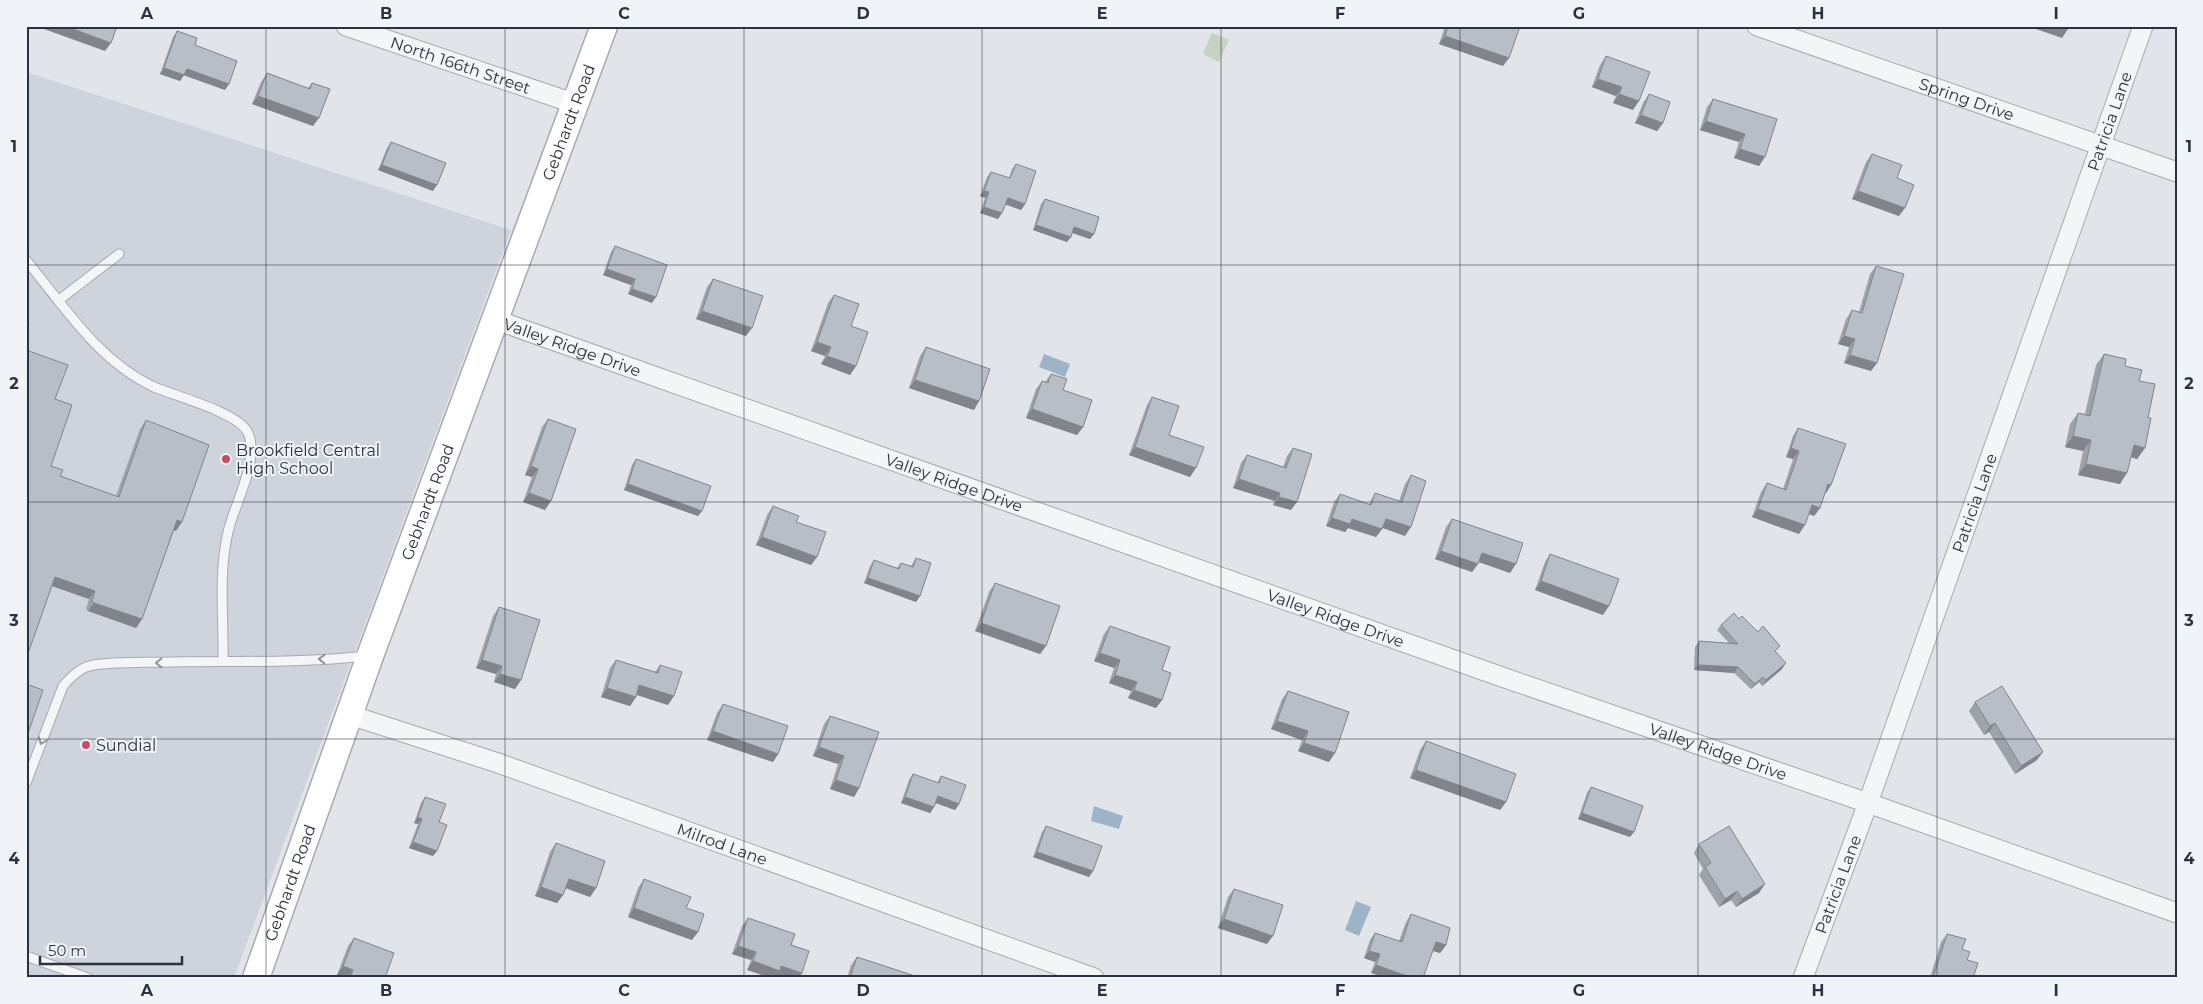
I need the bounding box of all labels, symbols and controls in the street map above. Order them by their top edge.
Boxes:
text: A [140,4,154,23]
text: B [380,4,392,23]
text: C [618,4,630,23]
text: D [856,4,870,23]
text: E [1097,4,1107,23]
text: F [1335,4,1345,23]
text: G [1573,4,1585,23]
text: H [1812,4,1824,23]
text: I [2053,4,2059,23]
street label: North 166th Street [388,32,533,98]
street label: Gebhardt Road [538,61,599,183]
street label: Patricia Lane [2083,69,2136,173]
street label: Spring Drive [1917,74,2017,124]
text: 1 [11,137,17,156]
text: 1 [2186,137,2192,156]
street label: Valley Ridge Drive [501,314,644,380]
text: 2 [9,374,19,393]
text: 2 [2184,374,2194,393]
place label: Brookfield Central High School [236,441,380,478]
street label: Gebhardt Road [397,441,458,563]
street label: Valley Ridge Drive [883,449,1025,516]
street label: Patricia Lane [1948,451,2001,555]
marker: Brookfield Central High School [220,453,232,465]
street label: Valley Ridge Drive [1264,585,1407,651]
text: 3 [8,611,19,630]
text: 3 [2183,611,2194,630]
one-way arrow [317,654,325,664]
one-way arrow [155,657,163,668]
street label: Valley Ridge Drive [1647,719,1789,784]
one-way arrow [38,736,48,745]
place label: Sundial [96,736,156,755]
marker: Sundial [80,739,92,751]
street label: Milrod Lane [675,819,770,869]
street label: Gebhardt Road [260,822,319,944]
street label: Patricia Lane [1811,832,1865,936]
text: 4 [8,849,20,868]
text: 4 [2183,849,2195,868]
scale bar [40,934,182,966]
text: 50 m [48,941,86,960]
text: A [140,981,154,1000]
text: B [380,981,392,1000]
text: C [618,981,630,1000]
text: D [856,981,870,1000]
text: E [1097,981,1107,1000]
text: F [1335,981,1345,1000]
text: G [1573,981,1585,1000]
text: H [1812,981,1824,1000]
text: I [2053,981,2059,1000]

